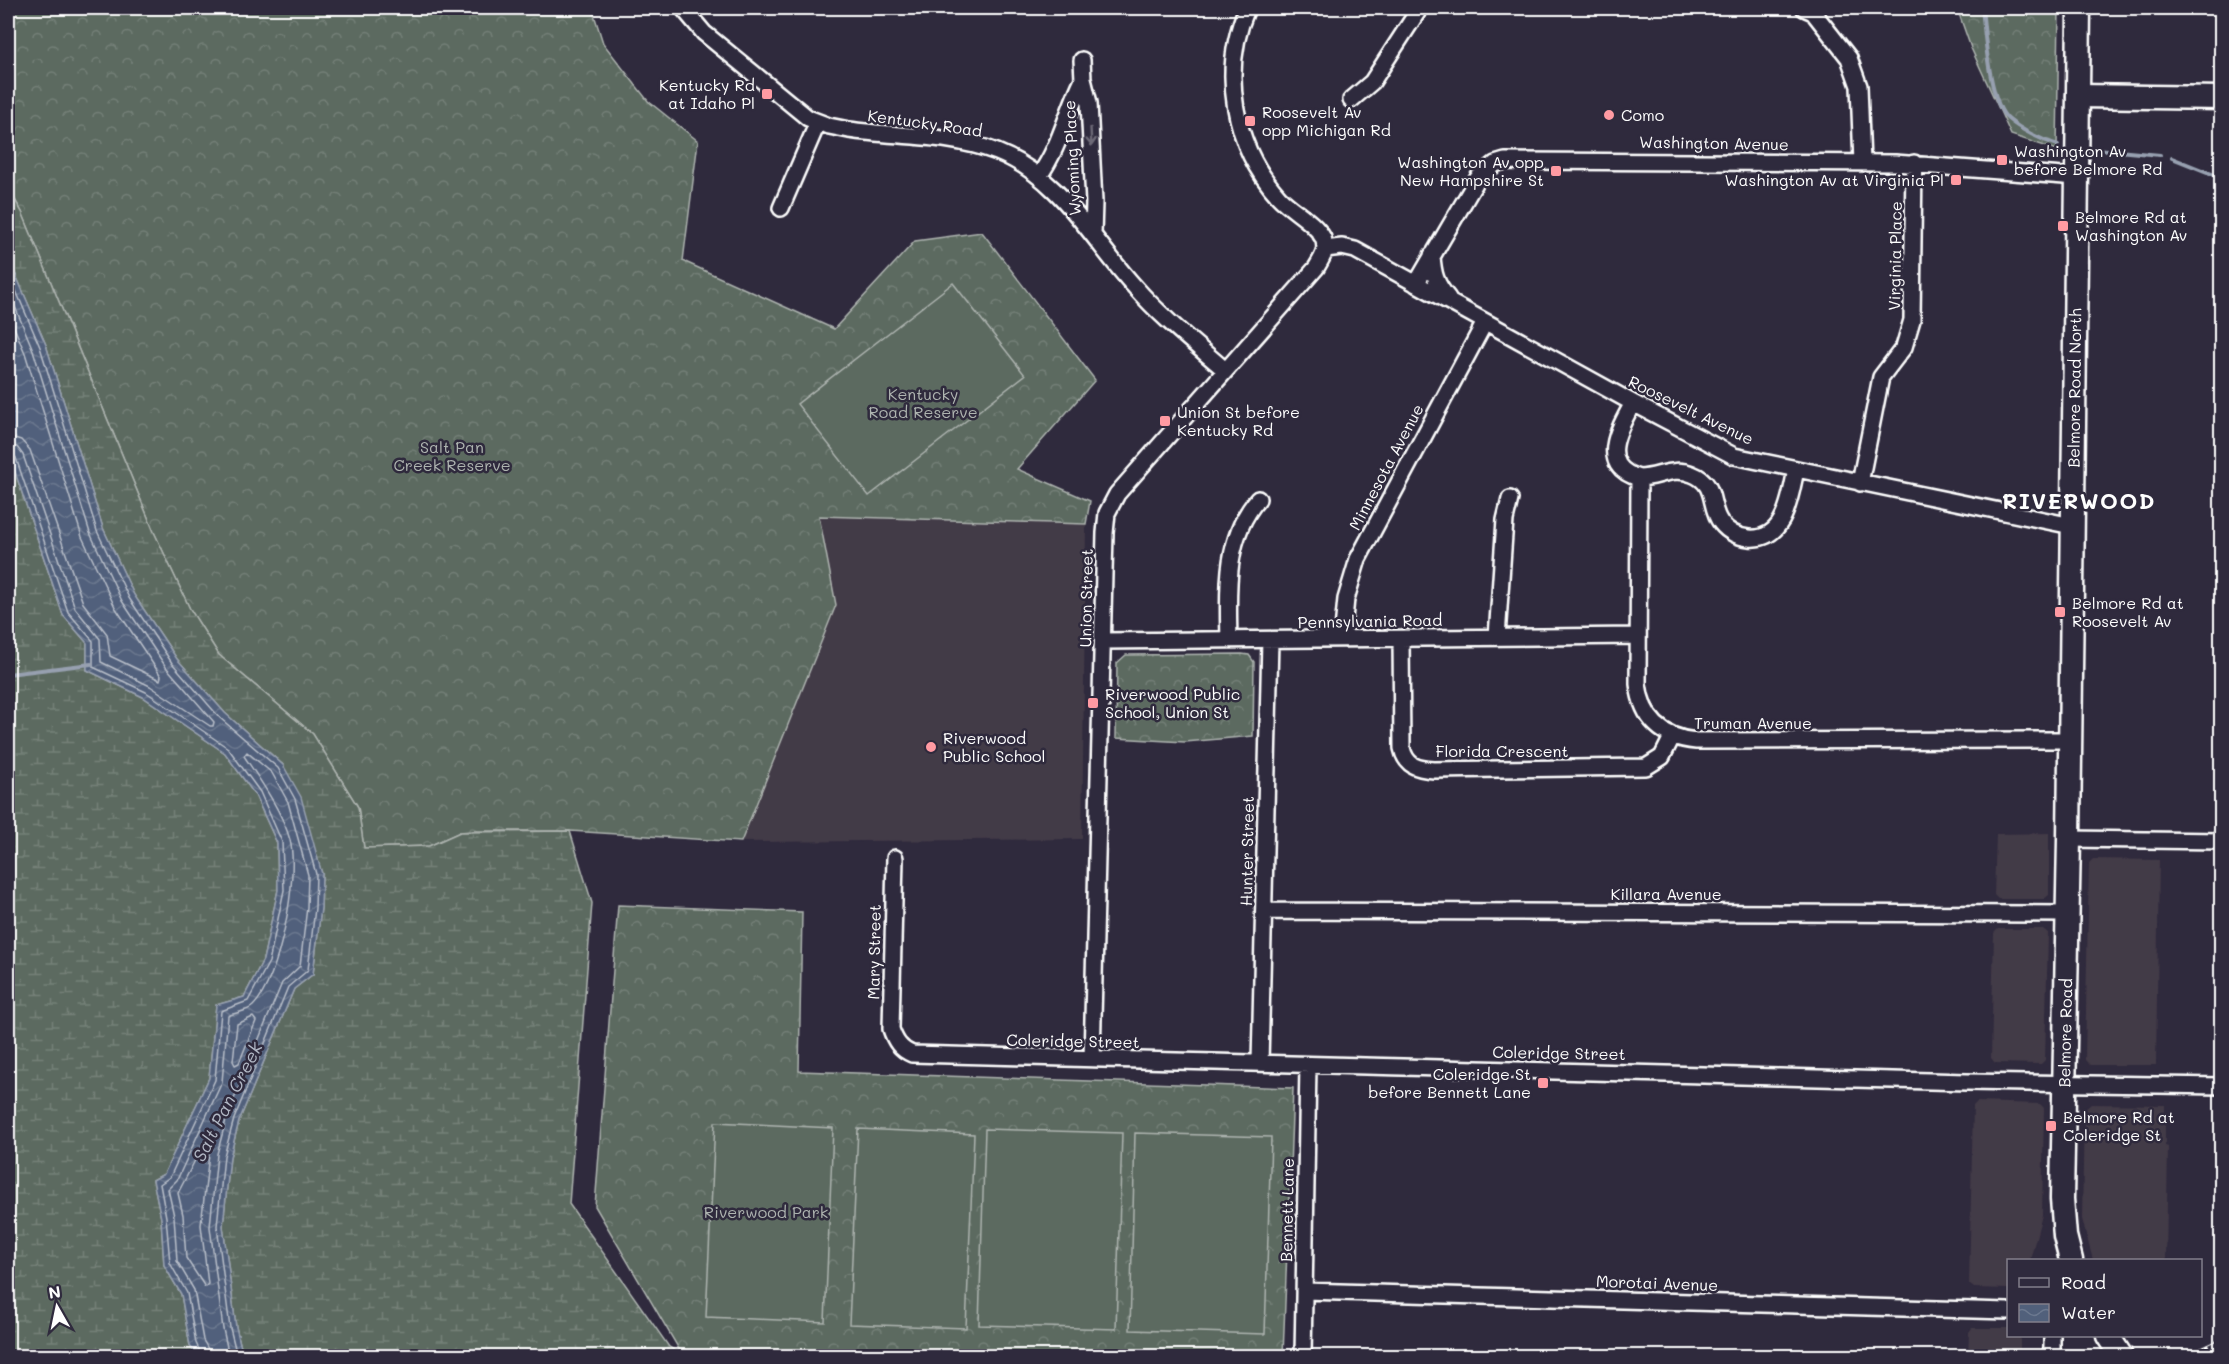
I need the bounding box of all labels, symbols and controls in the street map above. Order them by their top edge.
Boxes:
place label: Kentucky Rd at Idaho Pl [659,74,755,113]
marker: Kentucky Rd at Idaho Pl [760,87,774,101]
street label: Wyoming Place [1058,100,1085,216]
place label: Roosevelt Av opp Michigan Rd [1262,101,1391,140]
street label: Kentucky Road [866,104,984,141]
place label: Como [1621,104,1664,125]
marker: Como [1602,108,1616,122]
marker: Roosevelt Av opp Michigan Rd [1243,114,1257,128]
one-way arrow [1085,126,1096,146]
street label: Washington Avenue [1639,131,1789,154]
place label: Washington Av before Belmore Rd [2014,140,2162,179]
place label: Washington Av opp New Hampshire St [1397,151,1544,190]
marker: Washington Av before Belmore Rd [1995,153,2009,167]
marker: Washington Av opp New Hampshire St [1549,164,1563,178]
place label: Washington Av at Virginia Pl [1724,169,1944,190]
marker: Washington Av at Virginia Pl [1949,173,1963,187]
street label: Virginia Place [1883,201,1906,311]
place label: Belmore Rd at Washington Av [2075,206,2187,245]
marker: Belmore Rd at Washington Av [2056,219,2070,233]
street label: Belmore Road North [2062,308,2085,468]
street label: Roosevelt Avenue [1625,370,1757,449]
park label: Kentucky Road Reserve [868,383,978,422]
street label: Minnesota Avenue [1343,400,1428,534]
place label: Union St before Kentucky Rd [1177,401,1300,440]
marker: Union St before Kentucky Rd [1158,414,1172,428]
park label: Salt Pan Creek Reserve [393,436,511,475]
district label: RIVERWOOD [2002,486,2156,515]
street label: Union Street [1074,548,1097,648]
place label: Belmore Rd at Roosevelt Av [2072,592,2184,631]
marker: Belmore Rd at Roosevelt Av [2053,605,2067,619]
street label: Pennsylvania Road [1297,609,1443,632]
place label: Riverwood Public School, Union St [1105,683,1240,722]
marker: Riverwood Public School, Union St [1086,696,1100,710]
street label: Truman Avenue [1694,712,1812,733]
place label: Riverwood Public School [943,727,1046,766]
marker: Riverwood Public School [924,740,938,754]
street label: Florida Crescent [1436,740,1568,761]
street label: Hunter Street [1235,796,1258,906]
street label: Killara Avenue [1610,883,1722,904]
street label: Mary Street [862,904,885,1000]
street label: Belmore Road [2053,978,2076,1088]
street label: Coleridge Street [1006,1029,1140,1052]
water label: Salt Pan Creek [187,1037,268,1165]
street label: Coleridge Street [1492,1041,1626,1064]
place label: Coleridge St before Bennett Lane [1368,1063,1531,1102]
marker: Coleridge St before Bennett Lane [1536,1076,1550,1090]
place label: Belmore Rd at Coleridge St [2063,1106,2175,1145]
marker: Belmore Rd at Coleridge St [2044,1119,2058,1133]
street label: Bennett Lane [1275,1158,1298,1262]
park label: Riverwood Park [704,1201,828,1222]
legend [2007,1259,2202,1337]
street label: Morotai Avenue [1596,1270,1718,1295]
text: Road [2061,1270,2106,1294]
north arrow [27,1277,87,1337]
text: N [47,1280,62,1303]
text: Water [2061,1300,2116,1324]

